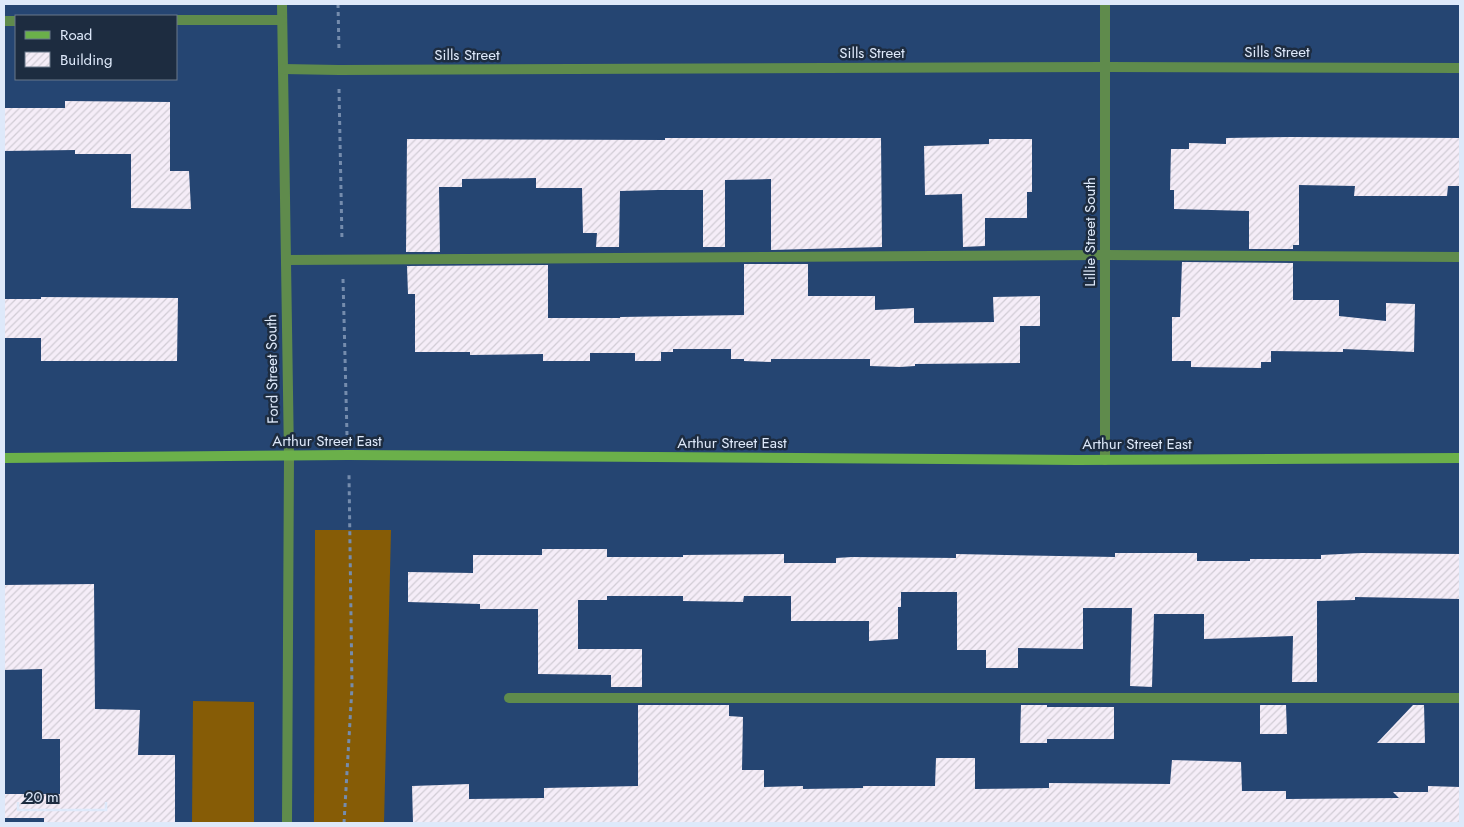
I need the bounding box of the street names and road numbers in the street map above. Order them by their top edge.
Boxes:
street label: Sills Street [1244,41,1310,63]
street label: Sills Street [839,42,905,64]
street label: Sills Street [434,44,500,66]
street label: Lillie Street South [1079,177,1101,287]
street label: Ford Street South [260,314,284,424]
street label: Arthur Street East [272,430,382,452]
street label: Arthur Street East [677,432,787,454]
street label: Arthur Street East [1082,433,1192,455]

